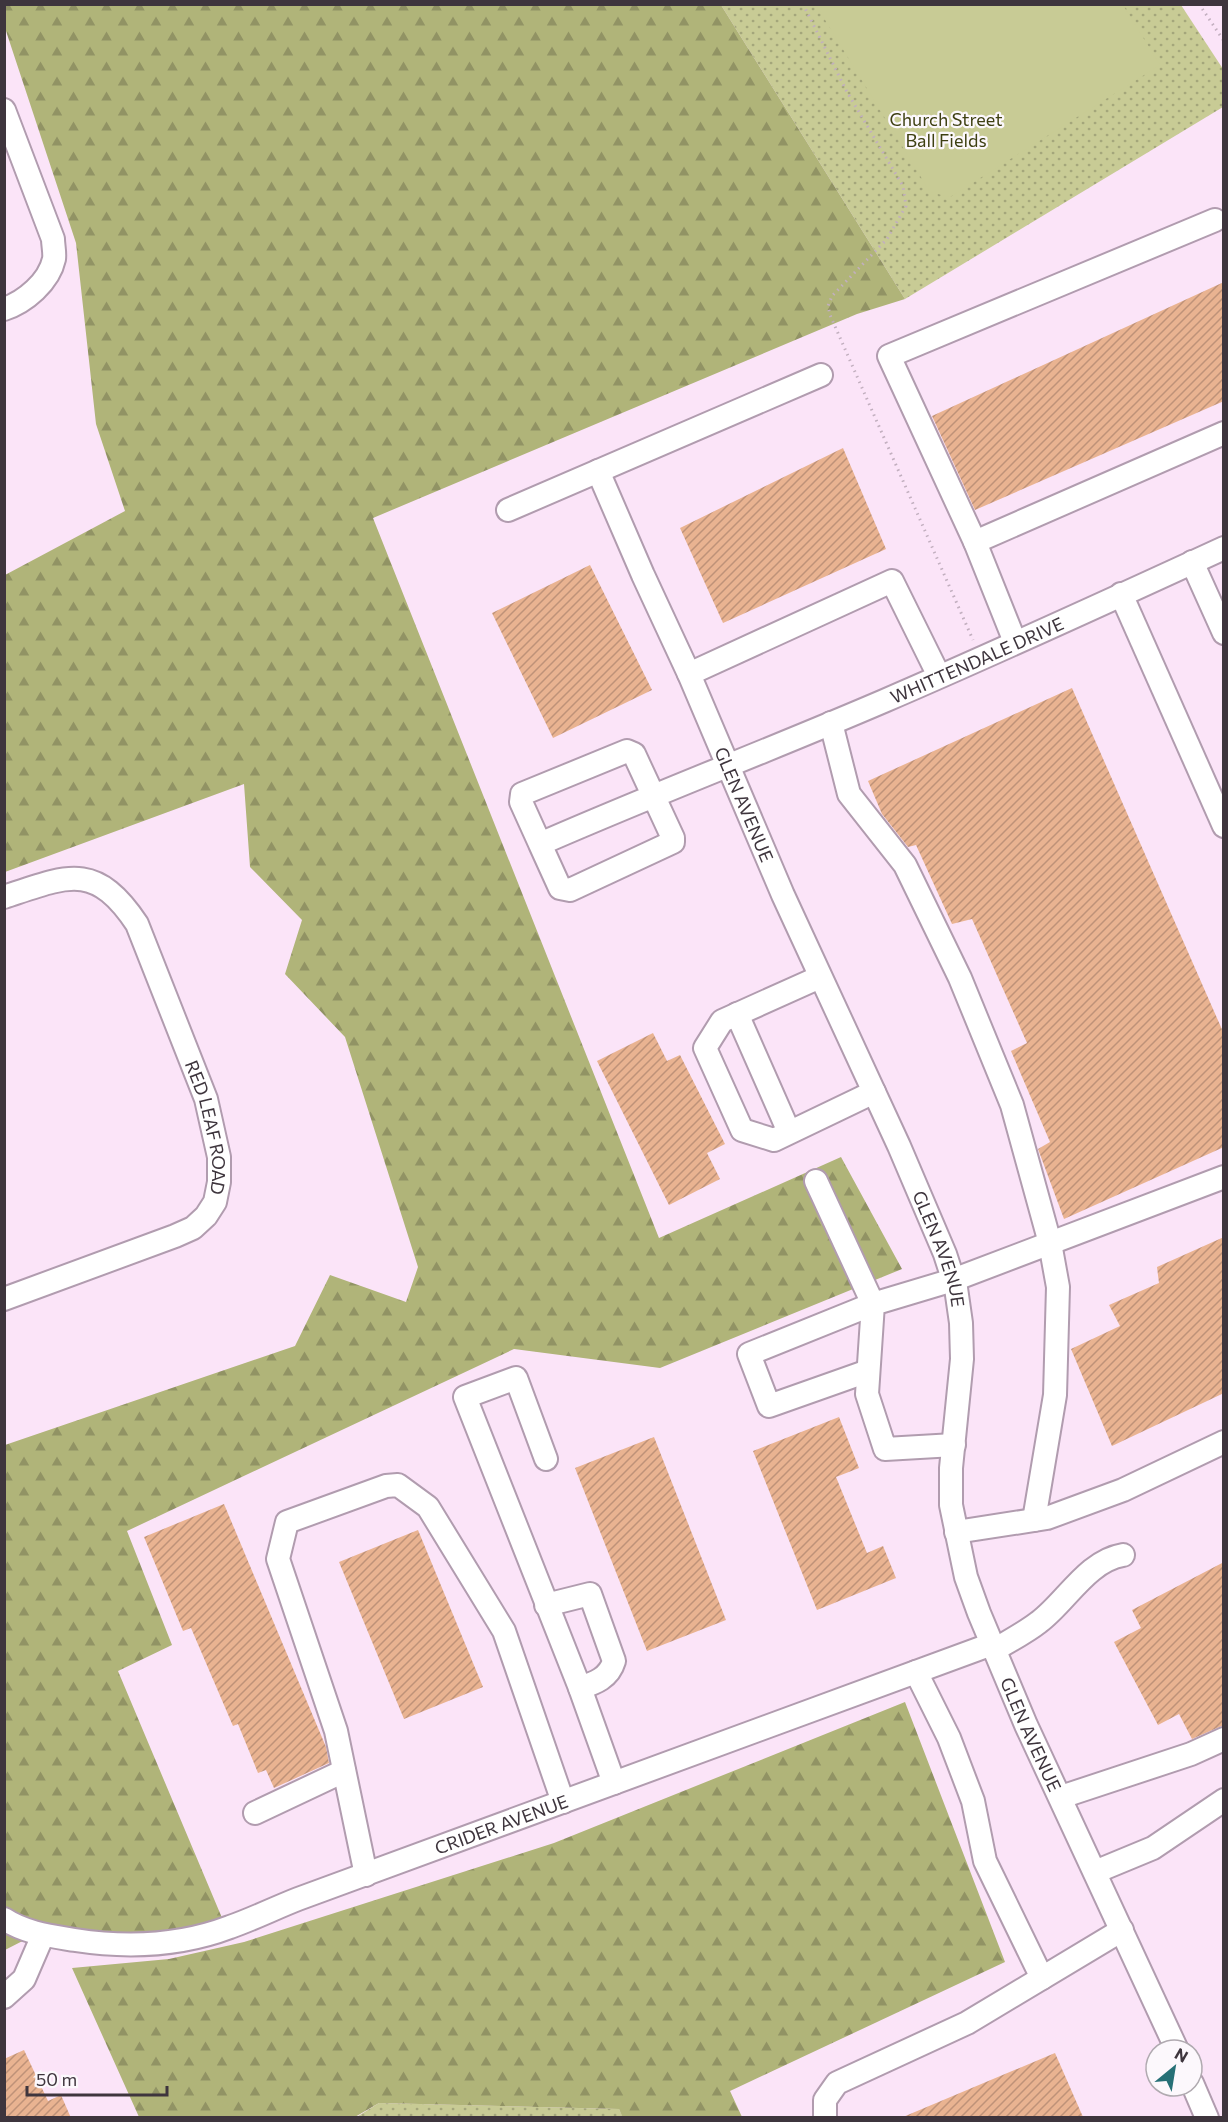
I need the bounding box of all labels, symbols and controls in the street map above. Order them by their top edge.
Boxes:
park label: Church Street Ball Fields [889,108,1003,151]
street label: WHITTENDALE DRIVE [887,612,1067,708]
street label: GLEN AVENUE [710,743,779,865]
street label: RED LEAF ROAD [181,1057,230,1197]
street label: GLEN AVENUE [908,1187,970,1309]
street label: GLEN AVENUE [996,1674,1066,1795]
street label: CRIDER AVENUE [432,1790,571,1859]
north arrow [1144,2038,1204,2098]
text: N [1172,2043,1192,2066]
scale bar [27,2059,166,2097]
text: 50 m [36,2068,77,2090]

